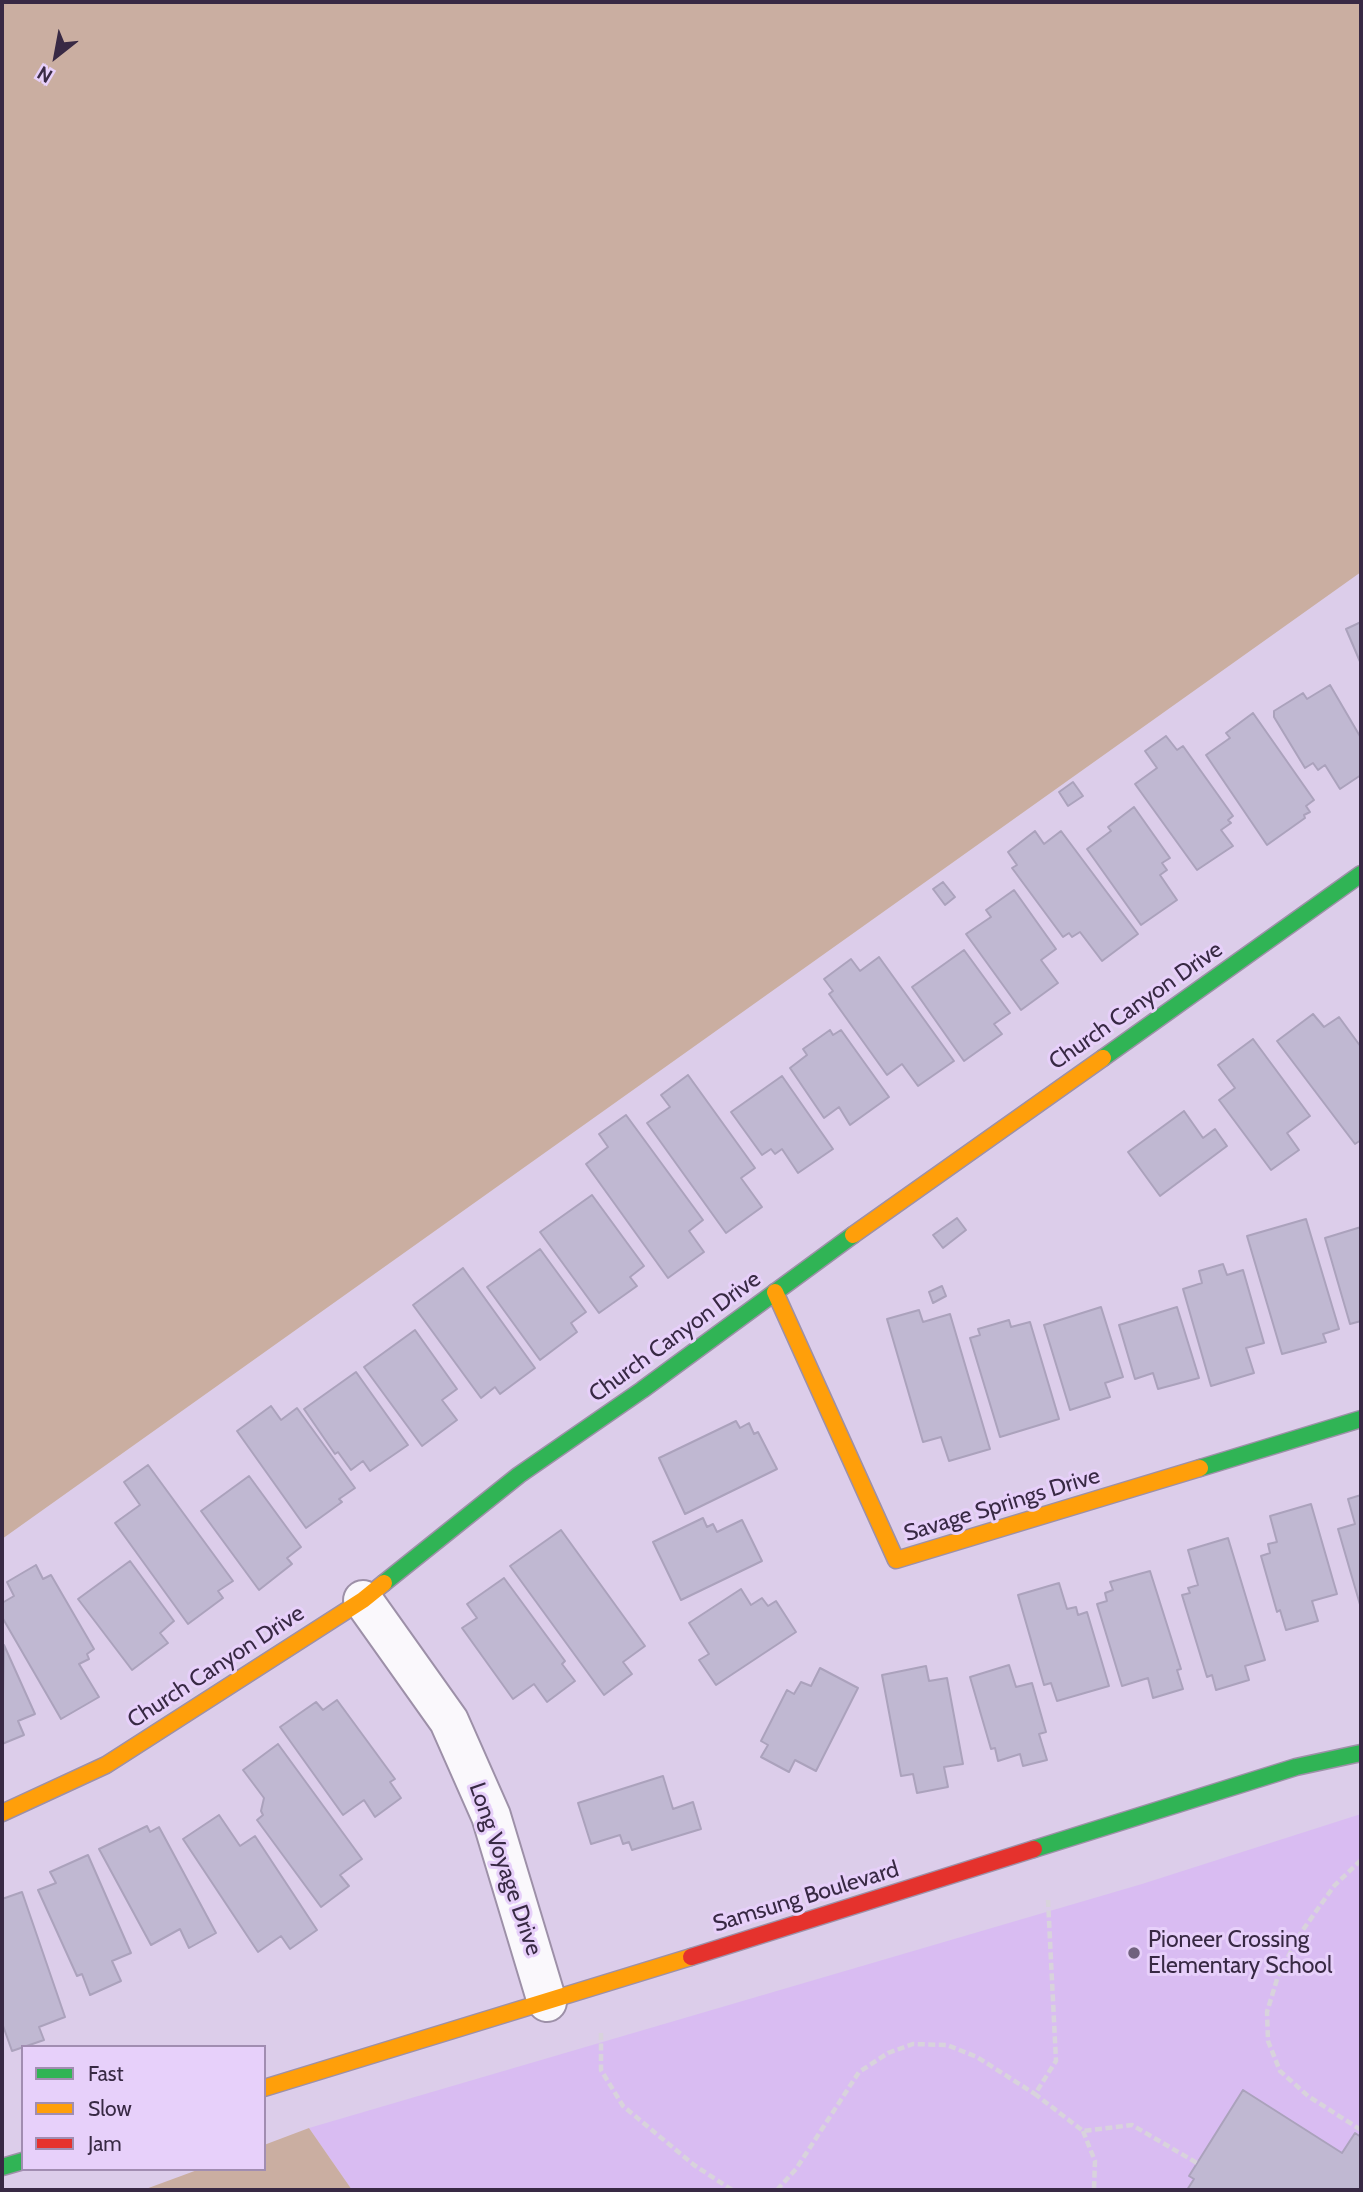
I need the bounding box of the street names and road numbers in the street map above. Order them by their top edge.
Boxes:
street label: Church Canyon Drive [1044,936,1228,1076]
street label: Church Canyon Drive [584,1266,766,1408]
street label: Savage Springs Drive [901,1462,1103,1548]
street label: Church Canyon Drive [122,1600,310,1734]
street label: Long Voyage Drive [462,1779,548,1959]
street label: Samsung Boulevard [710,1856,902,1938]

